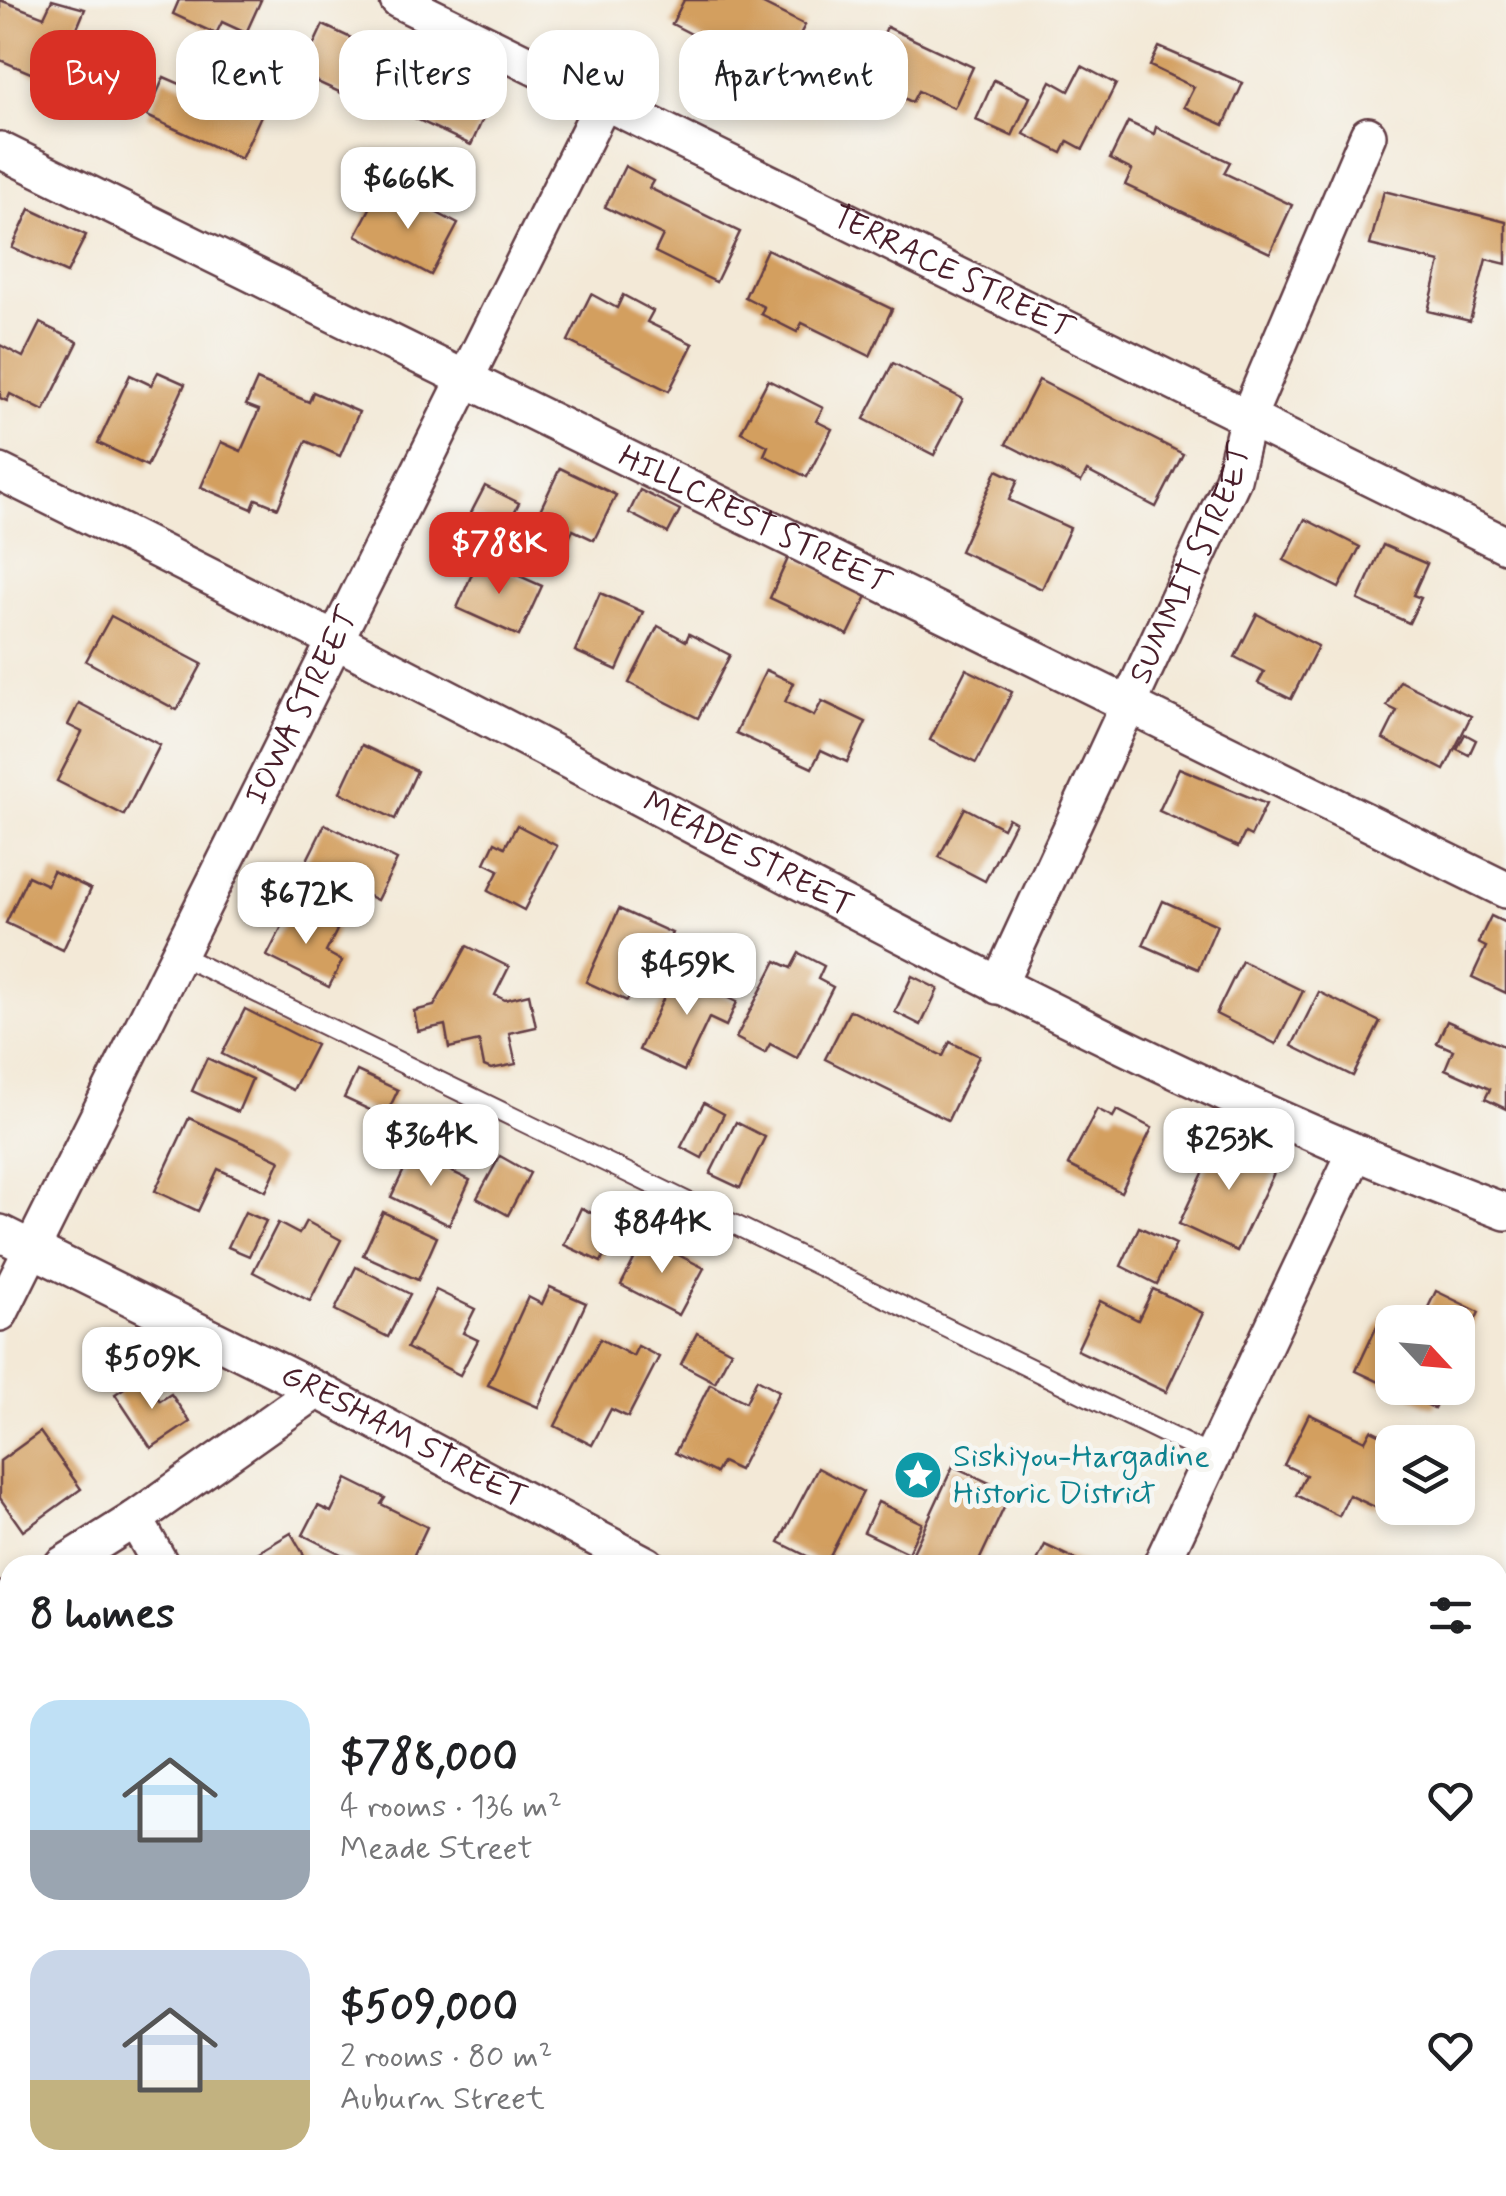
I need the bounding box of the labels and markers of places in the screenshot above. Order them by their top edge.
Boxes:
pin: $666K [338,147,478,232]
pin: $788K [429,512,569,597]
pin: $672K [236,862,376,947]
pin: $459K [617,933,757,1018]
pin: $364K [361,1104,501,1189]
pin: $253K [1159,1108,1299,1193]
pin: $844K [592,1191,732,1276]
pin: $509K [82,1327,222,1412]
place label: Siskiyou-Hargadine Historic District [953,1436,1210,1515]
place icon: Siskiyou-Hargadine Historic District [892,1449,944,1501]

